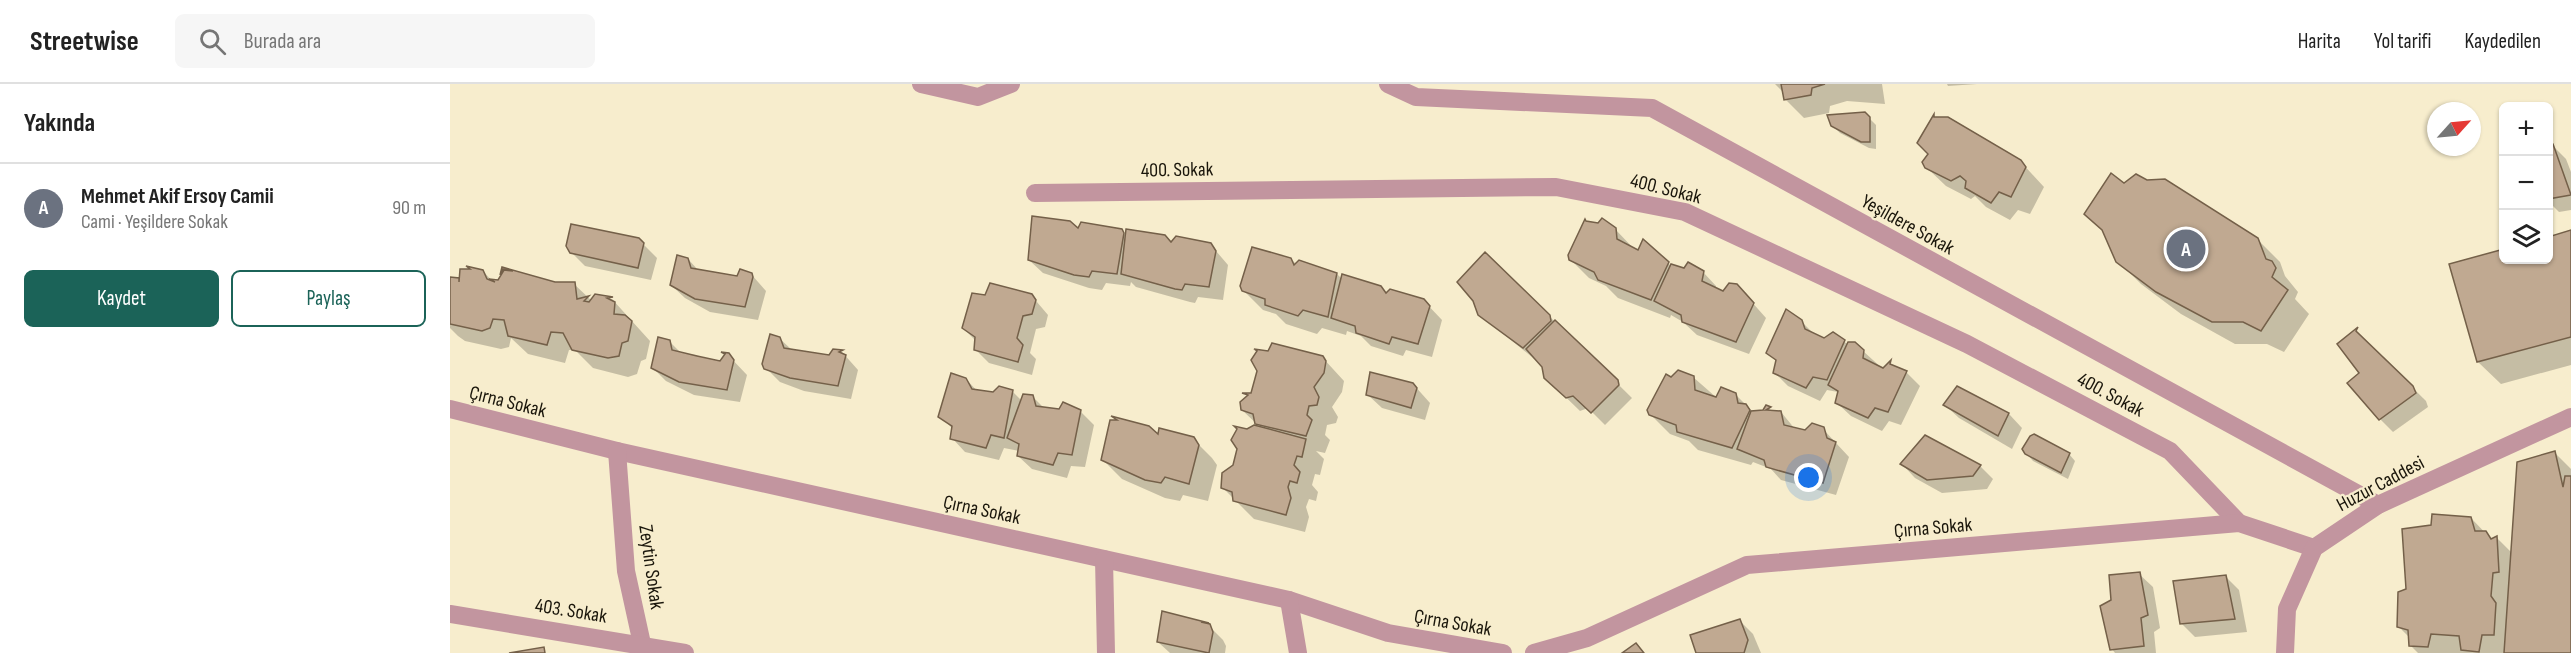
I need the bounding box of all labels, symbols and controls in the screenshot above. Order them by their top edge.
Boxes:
search box [175,14,595,68]
text: Streetwise [30,25,139,58]
icon: search [196,25,229,58]
text: Burada ara [244,28,321,55]
text: Harita [2298,29,2341,54]
text: Yol tarifi [2374,29,2432,54]
text: Kaydedilen [2465,29,2541,54]
north arrow [2427,102,2481,156]
map controls [2499,102,2553,264]
button: + [2499,102,2553,156]
text: Yakında [24,108,95,139]
button: − [2499,156,2553,210]
street label: 400. Sokak [1141,157,1214,183]
street label: 400. Sokak [1628,169,1704,209]
text: Mehmet Akif Ersoy Camii [81,183,274,210]
street label: Yeşildere Sokak [1857,189,1959,260]
text: A [39,196,48,220]
text: 90 m [392,196,426,220]
text: Cami · Yeşildere Sokak [81,210,228,234]
button: layers [2499,210,2553,264]
pin: A [2166,226,2206,272]
button: Kaydet [24,270,219,327]
button: Paylaş [231,270,426,327]
street label: 400. Sokak [2073,367,2148,423]
street label: Çırna Sokak [467,381,549,423]
street label: Huzur Caddesi [2333,451,2428,517]
your location [1794,463,1823,492]
street label: Çırna Sokak [941,490,1023,530]
street label: Çırna Sokak [1893,513,1974,543]
street label: Zeytin Sokak [633,523,669,611]
street label: 403. Sokak [533,593,609,629]
street label: Çırna Sokak [1412,604,1494,642]

